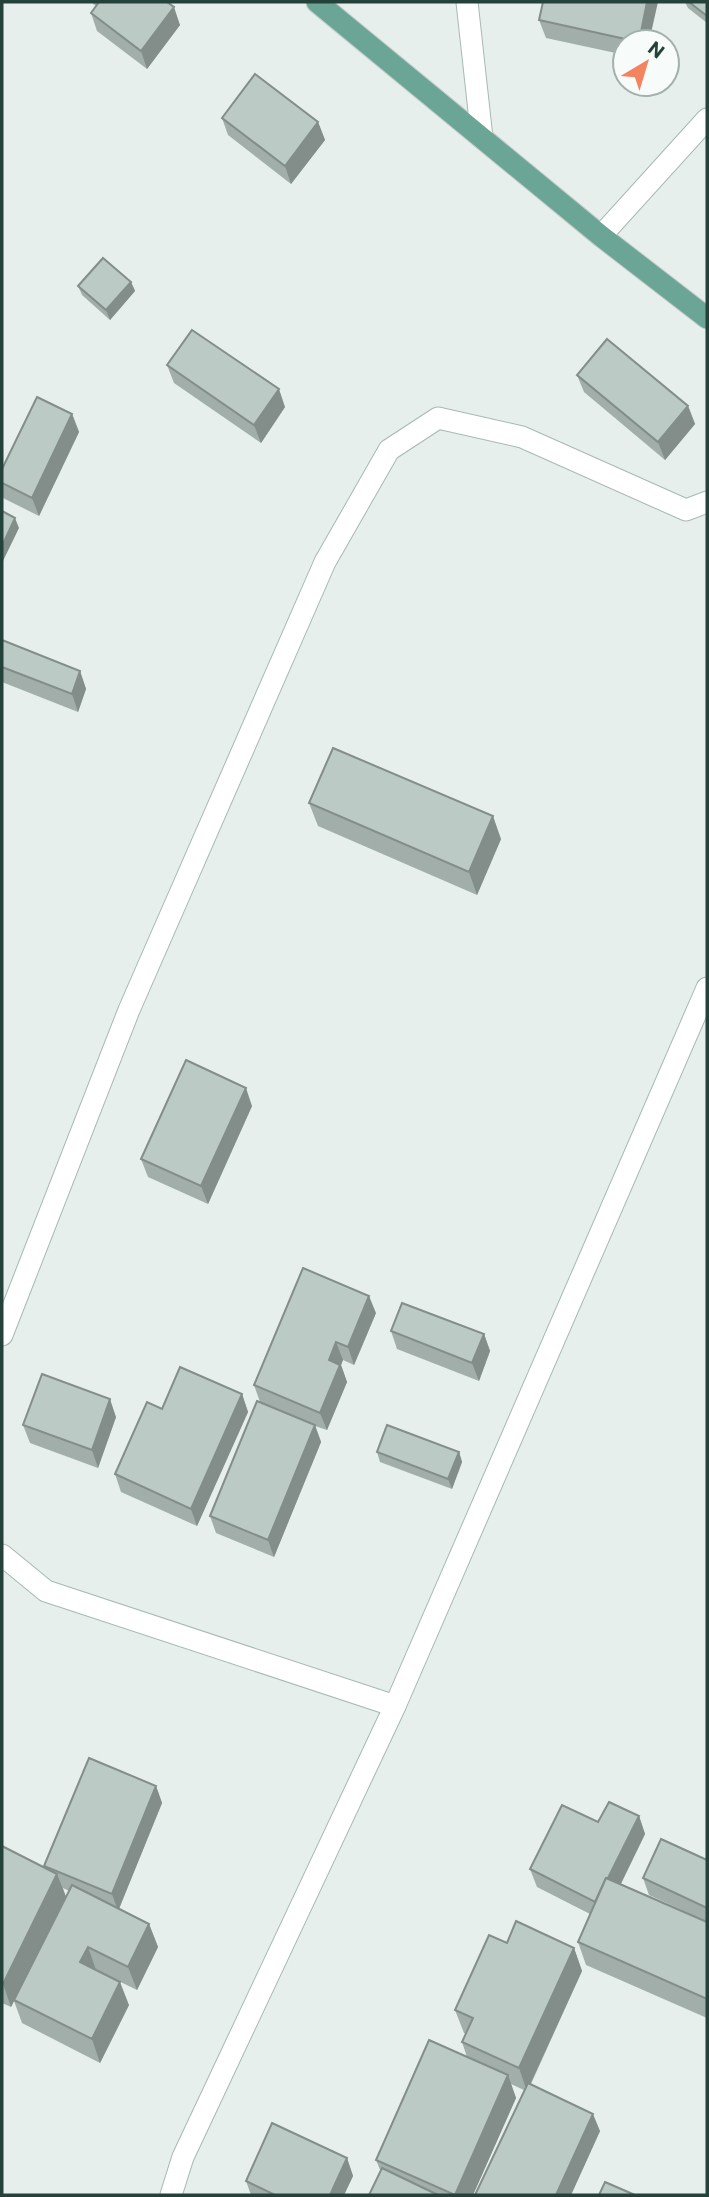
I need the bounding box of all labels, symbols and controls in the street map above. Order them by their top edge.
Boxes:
north arrow [611,28,681,98]
text: N [644,36,669,63]

